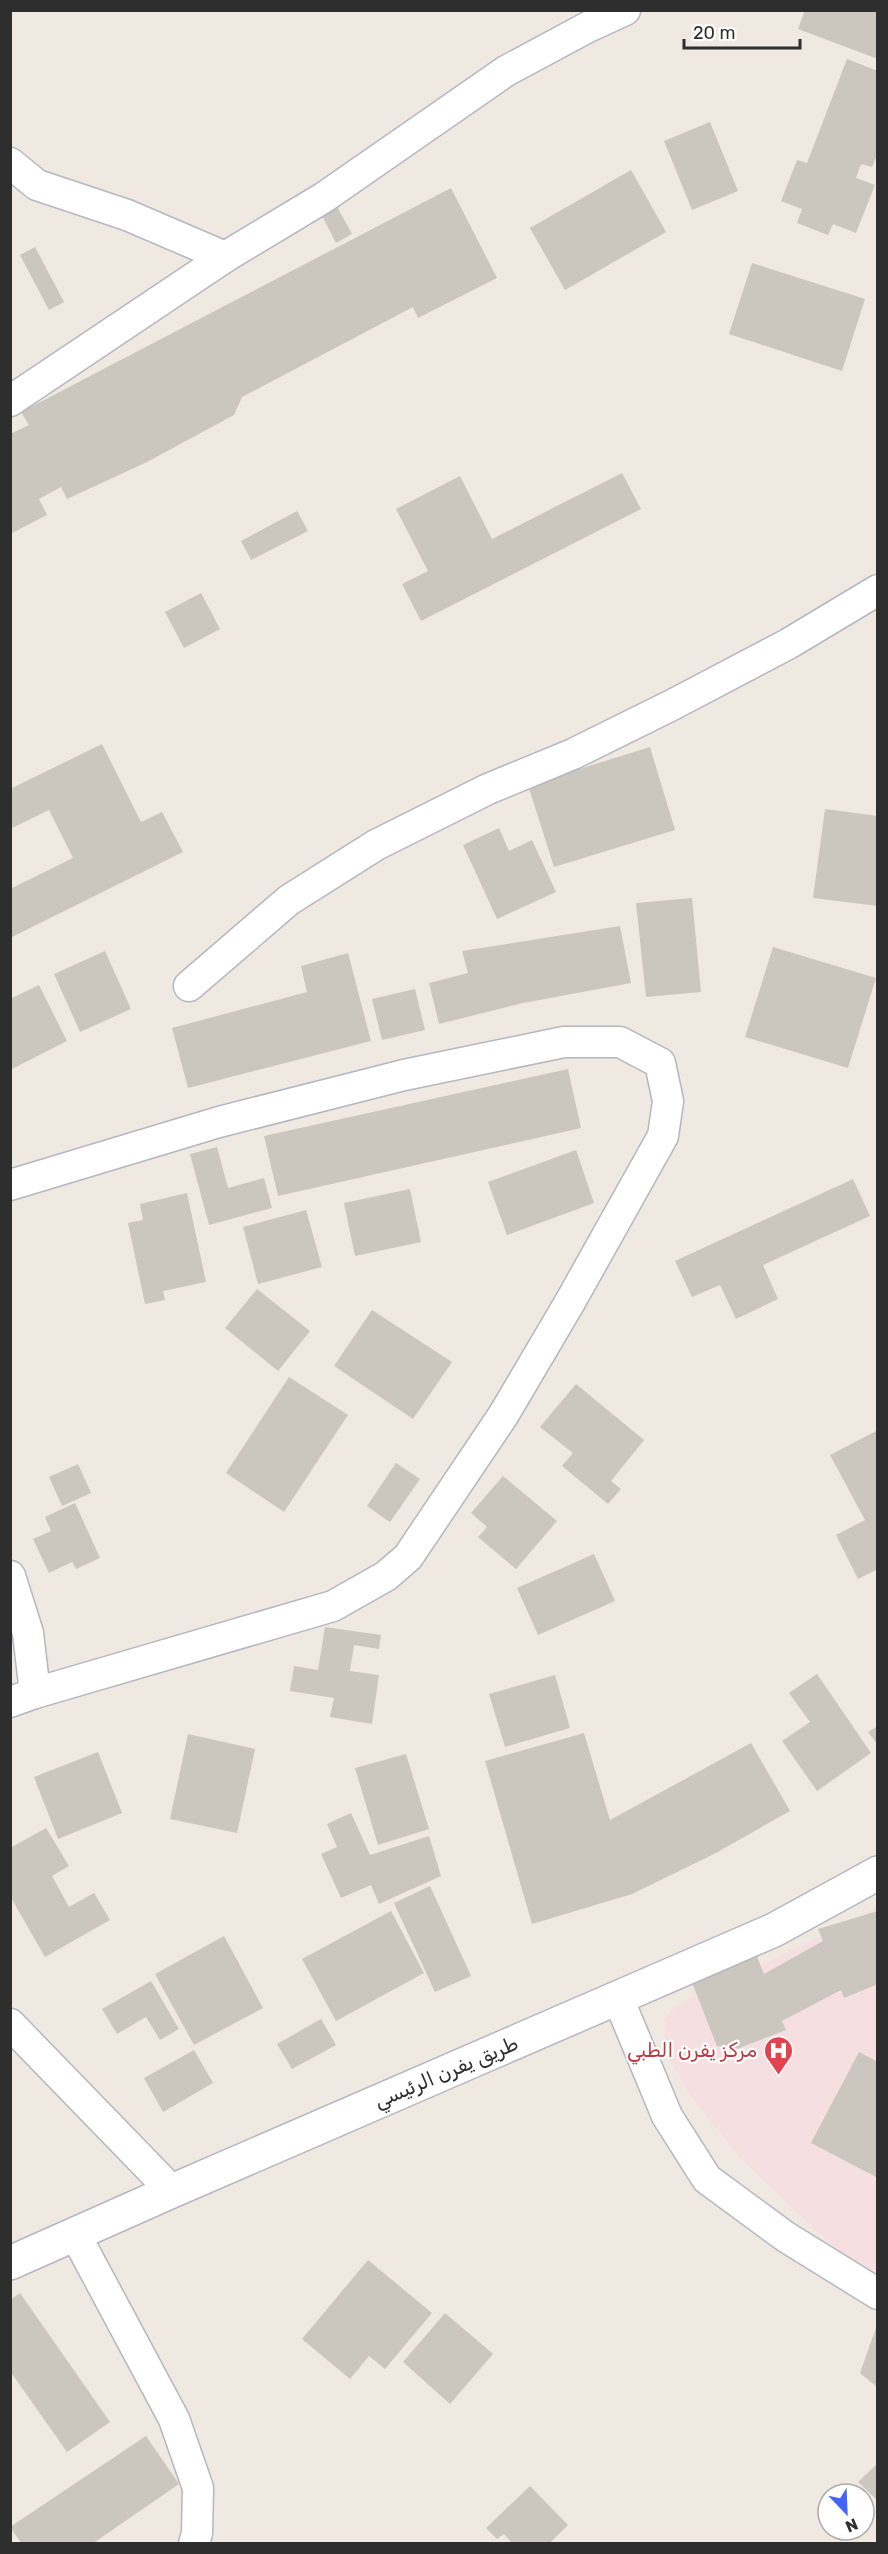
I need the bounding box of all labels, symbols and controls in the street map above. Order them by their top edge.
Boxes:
scale bar [684,12,800,50]
text: 20 m [693,22,735,44]
street label: طريق يفرن الرئيسي [370,2031,523,2116]
hospital icon: مركز يفرن الطبي [762,2034,794,2076]
place label: مركز يفرن الطبي [627,2038,757,2065]
north arrow [816,2482,876,2542]
text: N [843,2514,861,2536]

